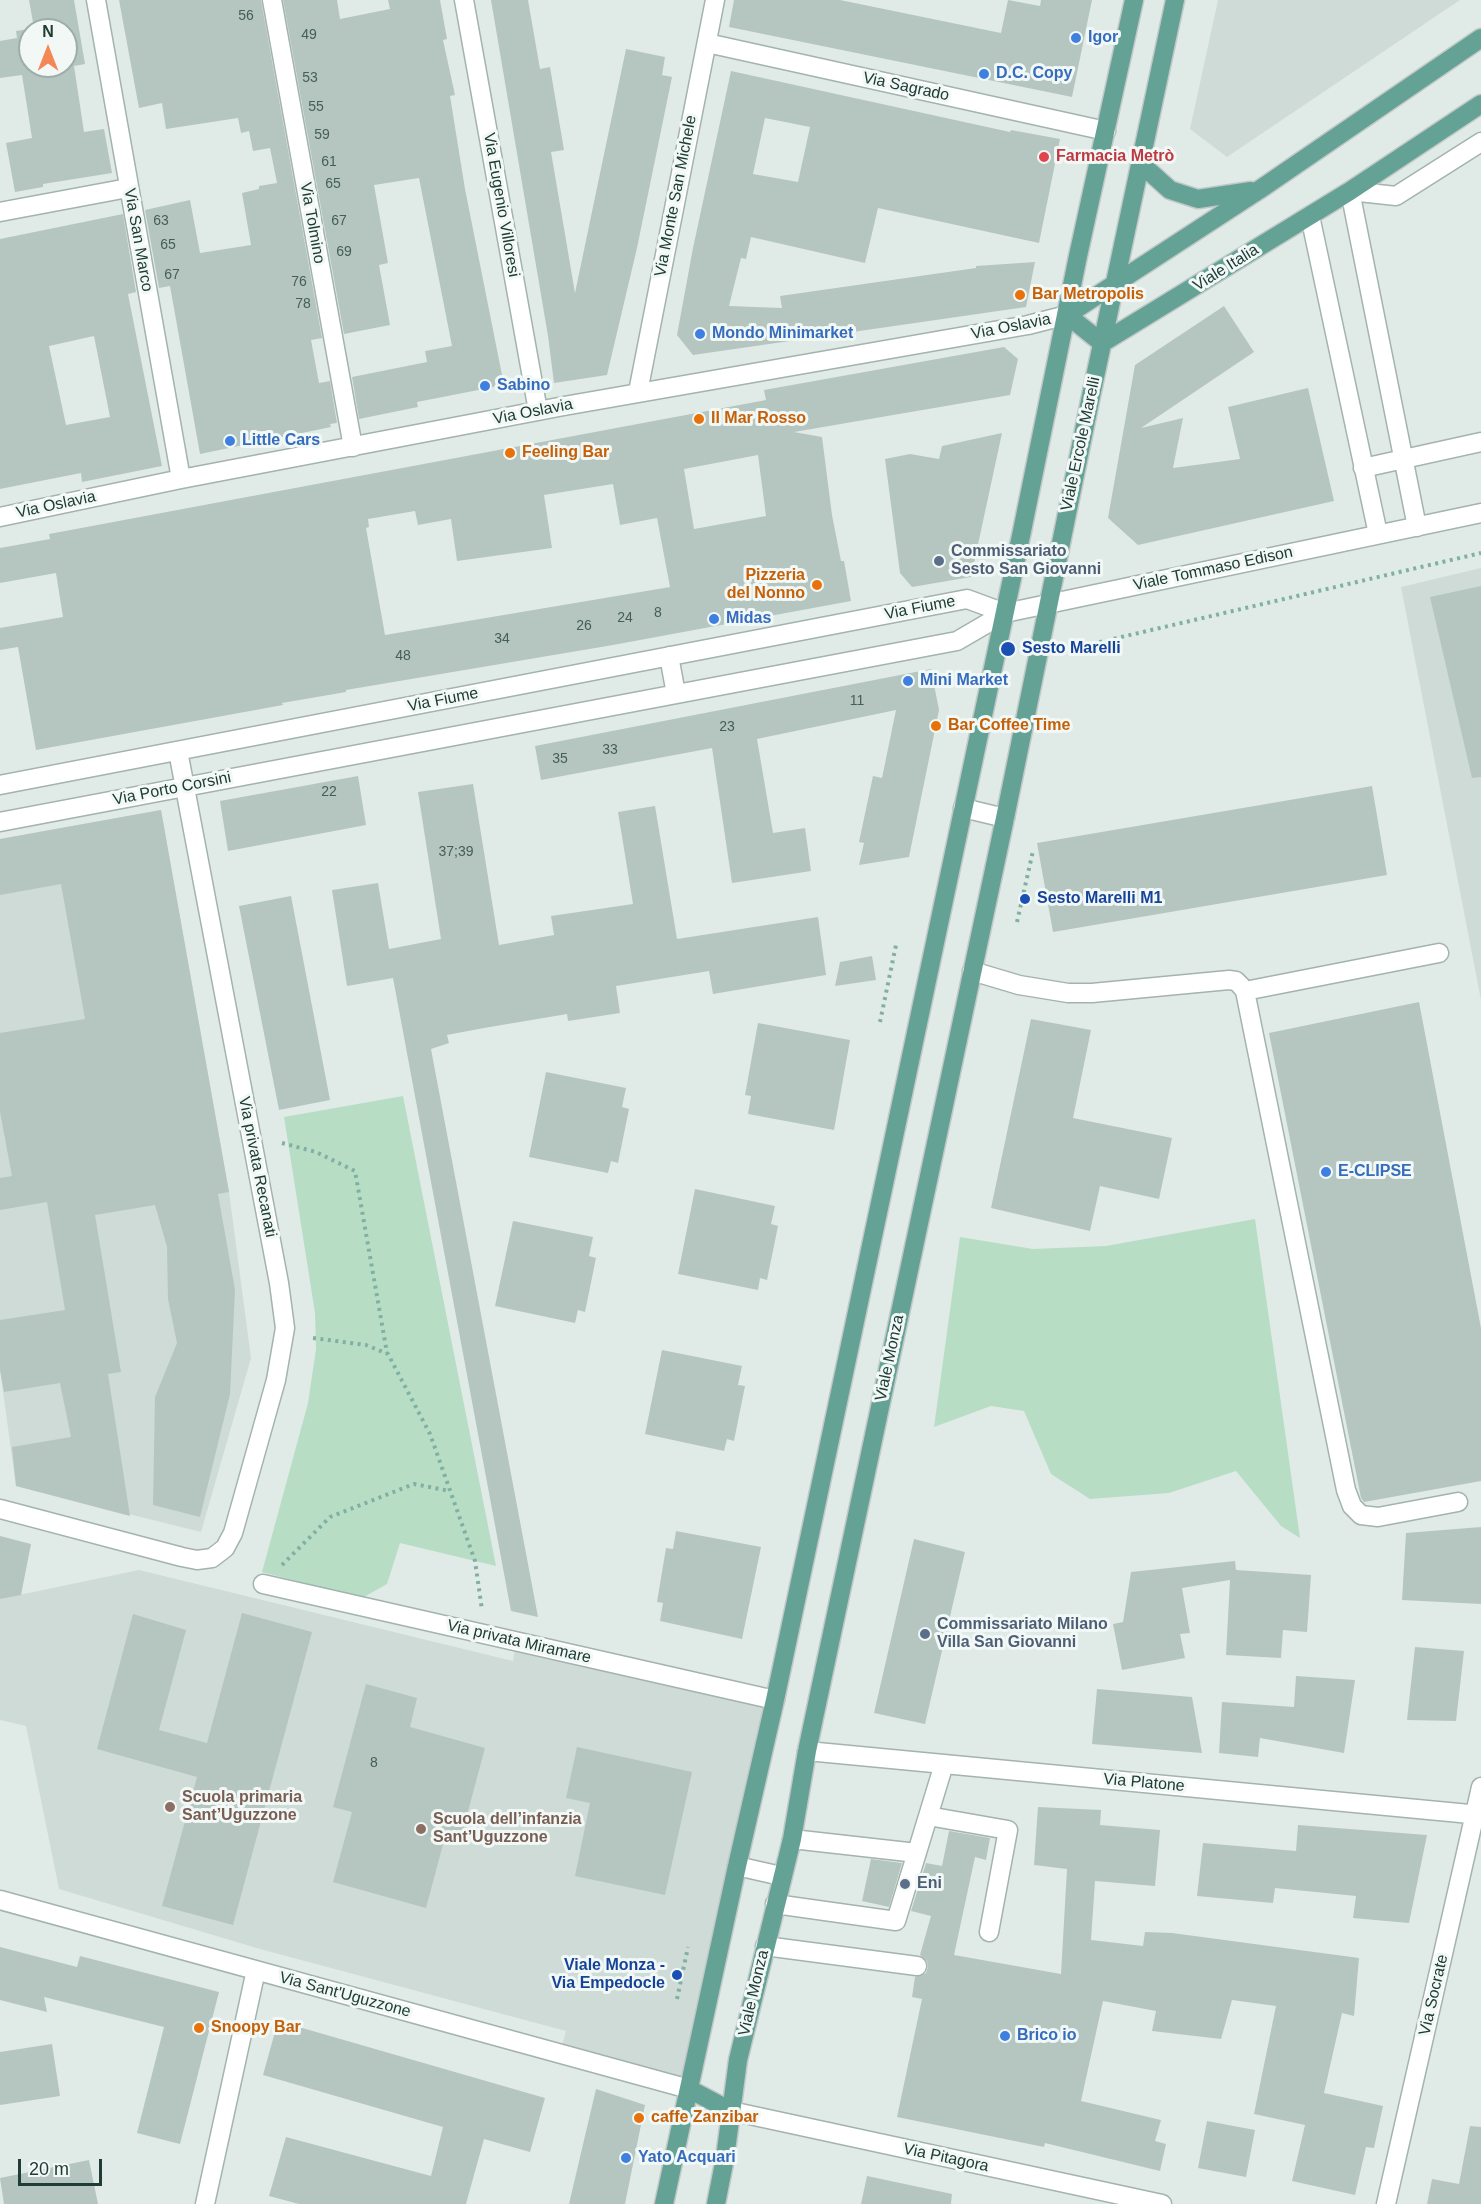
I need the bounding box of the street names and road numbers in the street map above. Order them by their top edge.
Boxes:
street label: Via Sagrado [861,68,951,106]
street label: Via Monte San Michele [651,114,701,278]
street label: Via Eugenio Villoresi [479,131,523,279]
street label: Via Tolmino [295,181,329,265]
street label: Via San Marco [119,187,157,293]
street label: Viale Italia [1190,240,1262,296]
street label: Via Oslavia [970,310,1052,344]
street label: Viale Ercole Marelli [1057,375,1105,513]
street label: Via Oslavia [492,395,574,429]
street label: Via Oslavia [15,487,97,523]
street label: Viale Tommaso Edison [1132,543,1294,595]
street label: Via Fiume [883,592,957,624]
street label: Via Fiume [406,684,480,716]
street label: Via Porto Corsini [111,768,233,810]
street label: Via privata Recanati [234,1095,280,1239]
street label: Viale Monza [871,1313,909,1403]
street label: Via privata Miramare [445,1616,593,1668]
street label: Via Platone [1103,1770,1185,1796]
street label: Viale Monza [735,1948,773,2038]
street label: Via Socrate [1415,1953,1453,2037]
street label: Via Sant'Uguzzone [277,1968,413,2022]
street label: Via Pitagora [902,2140,990,2176]

